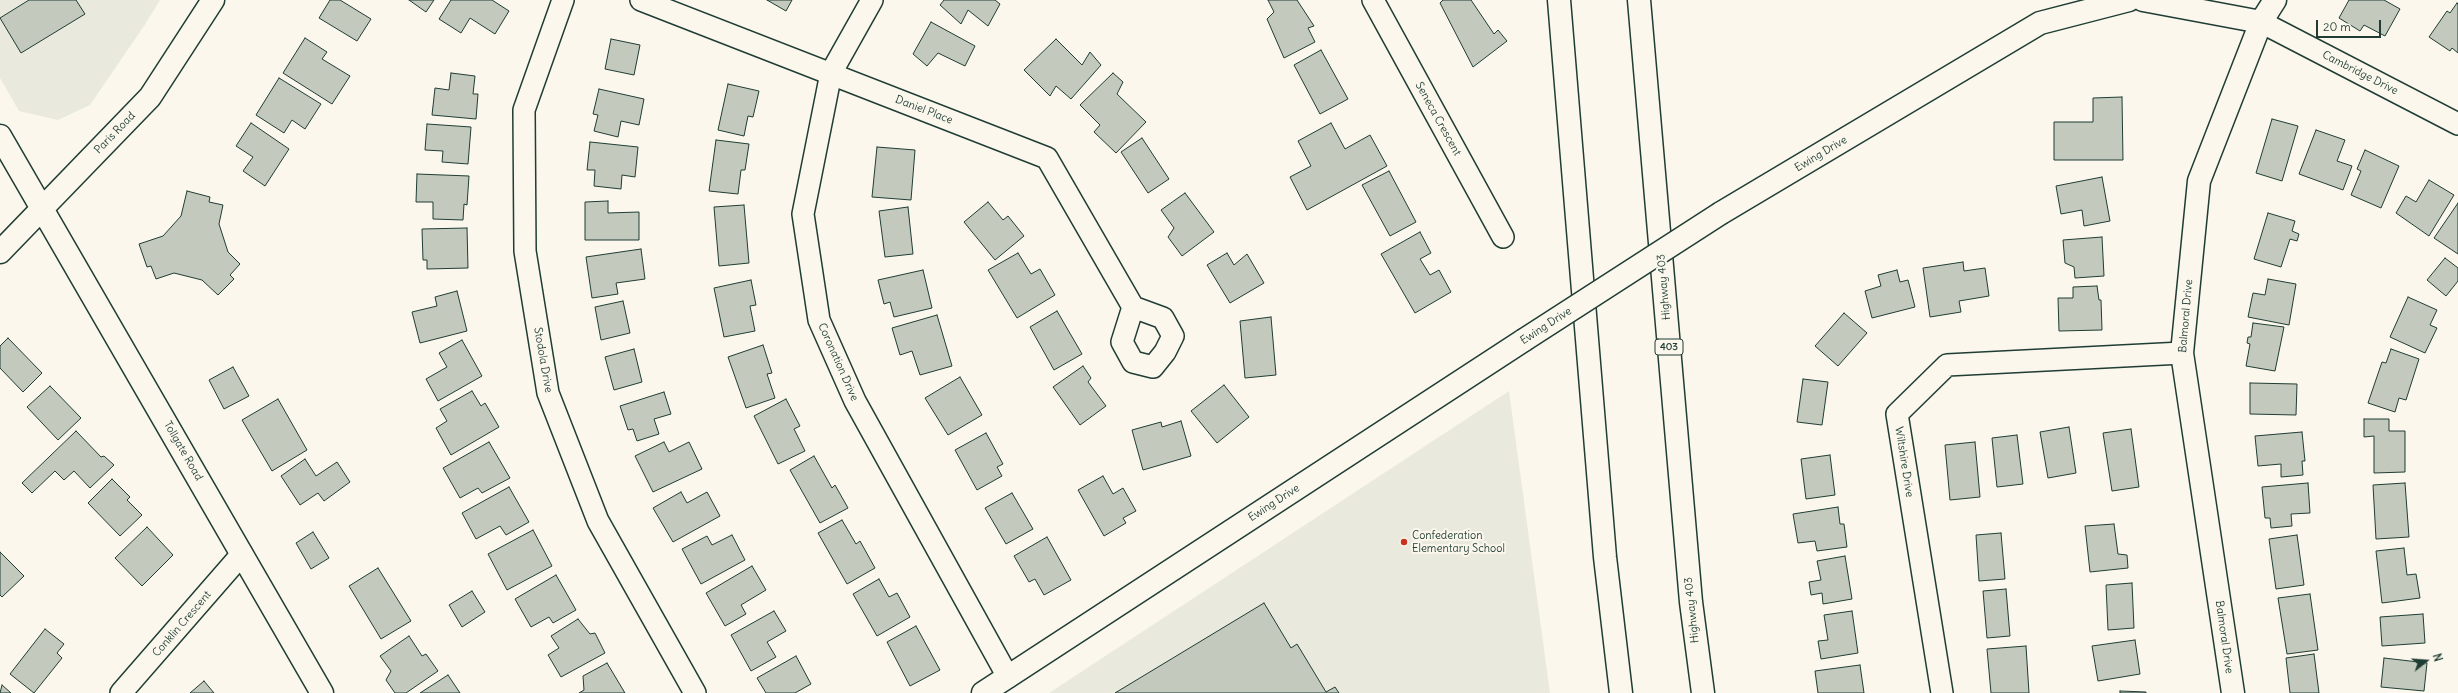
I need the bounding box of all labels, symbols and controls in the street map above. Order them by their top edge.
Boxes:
scale bar [2318,12,2383,38]
text: 20 m [2323,19,2351,34]
street label: Cambridge Drive [2320,48,2400,98]
street label: Seneca Crescent [1412,80,1464,158]
street label: Daniel Place [893,93,955,127]
street label: Paris Road [92,109,138,157]
street label: Ewing Drive [1792,133,1850,175]
street label: Highway 403 [1655,253,1673,321]
street label: Balmoral Drive [2176,279,2196,353]
street label: Ewing Drive [1518,305,1574,347]
street label: Coronation Drive [815,321,861,403]
street label: Stodola Drive [531,326,555,394]
road number: 403 [1655,339,1683,355]
street label: Tollgate Road [161,419,205,483]
street label: Wiltshire Drive [1892,426,1916,498]
street label: Ewing Drive [1246,482,1302,524]
place label: Confederation Elementary School [1412,529,1505,555]
marker: Confederation Elementary School [1399,537,1409,547]
street label: Highway 403 [1682,576,1702,644]
street label: Conklin Crescent [150,588,214,660]
street label: Balmoral Drive [2212,600,2236,674]
north arrow [2406,641,2446,681]
text: N [2430,652,2445,663]

